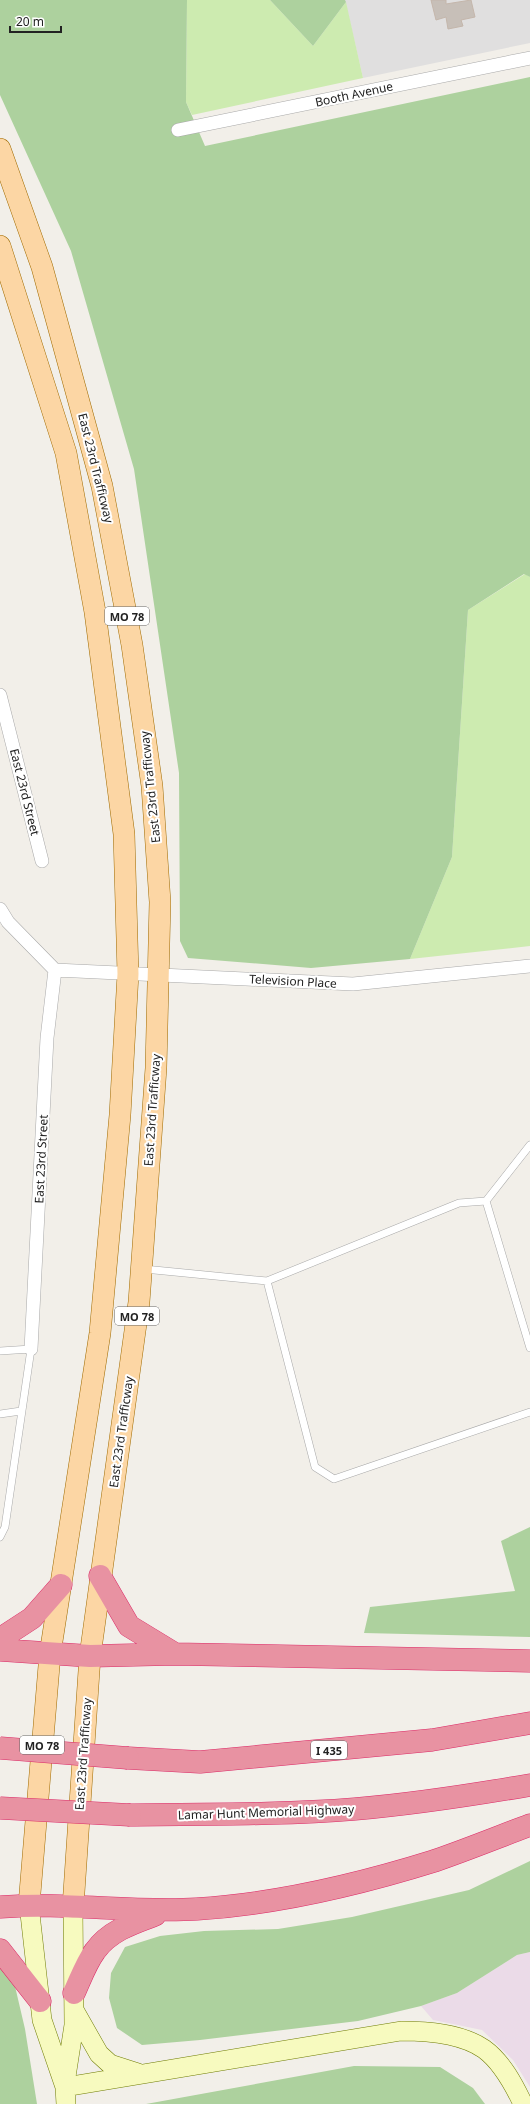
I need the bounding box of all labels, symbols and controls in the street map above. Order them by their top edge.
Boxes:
scale bar [10,8,61,34]
text: 20 m [16,13,44,30]
street label: Booth Avenue [313,77,395,111]
street label: East 23rd Trafficway [74,411,118,525]
road number: MO 78 [105,607,149,625]
street label: East 23rd Trafficway [136,729,164,844]
street label: East 23rd Street [6,747,44,838]
street label: Television Place [249,970,337,992]
street label: East 23rd Trafficway [140,1052,164,1167]
street label: East 23rd Street [30,1113,52,1204]
road number: MO 78 [115,1307,159,1325]
street label: East 23rd Trafficway [105,1374,137,1489]
street label: East 23rd Trafficway [71,1696,95,1811]
road number: MO 78 [20,1736,64,1754]
road number: I 435 [311,1741,347,1759]
street label: Lamar Hunt Memorial Highway [178,1800,355,1824]

